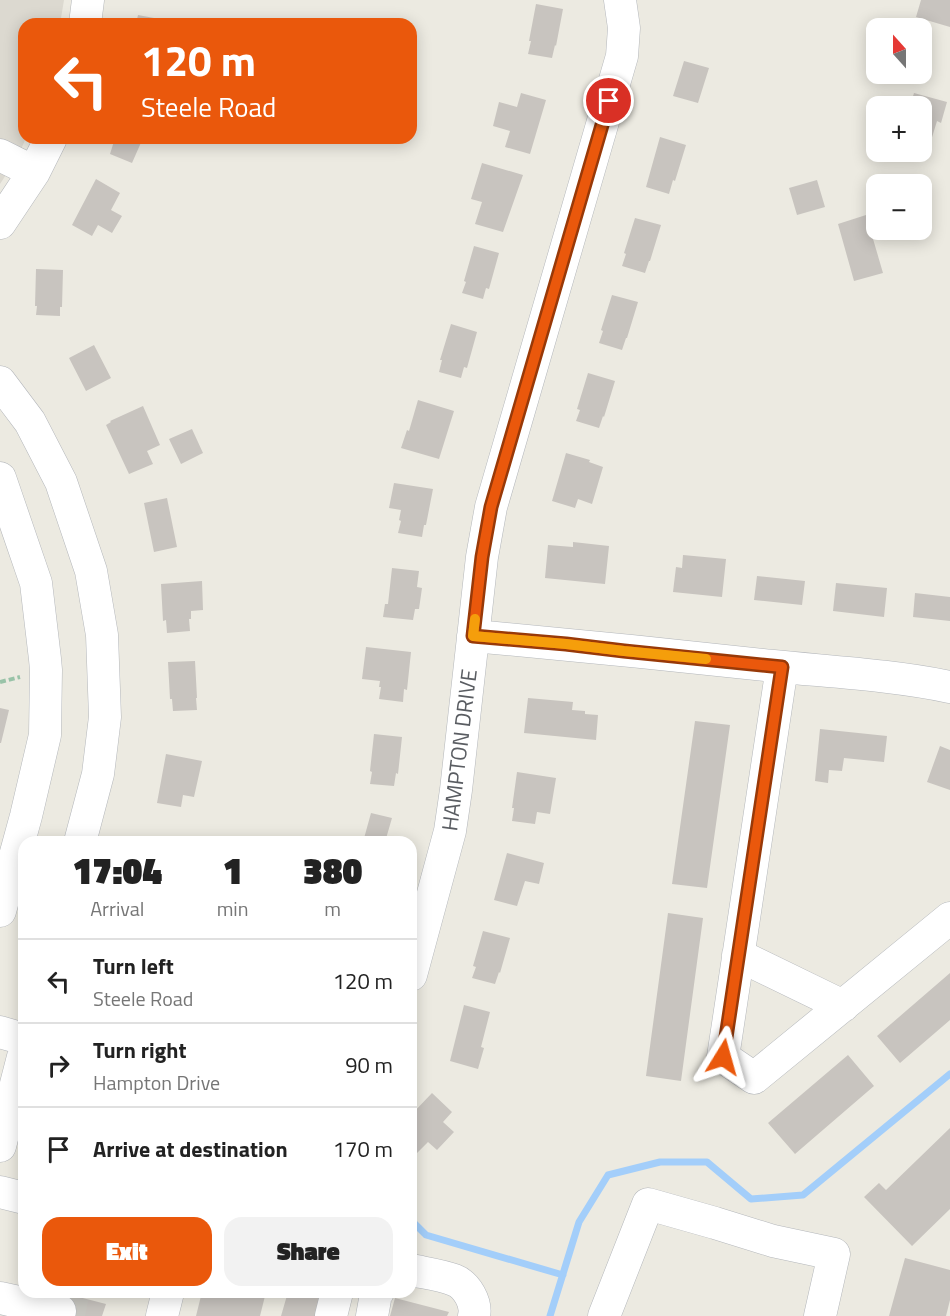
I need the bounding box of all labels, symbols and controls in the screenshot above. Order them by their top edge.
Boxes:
north arrow [866,18,932,84]
map controls [866,18,932,240]
text: 120 m [141,28,256,92]
icon: left [42,42,120,120]
pin [583,75,634,126]
icon: arrive [592,84,625,117]
text: Steele Road [141,86,276,127]
button: + [866,96,932,162]
button: − [866,174,932,240]
street label: HAMPTON DRIVE [432,667,486,833]
text: 17:04 [73,843,162,898]
text: 1 [223,843,242,898]
text: 380 [303,843,362,898]
text: Arrival [90,893,144,924]
text: min [217,893,248,924]
text: m [324,893,341,924]
text: Turn left [93,949,174,983]
text: 120 m [333,964,393,998]
icon: left [42,965,75,998]
text: Steele Road [93,983,193,1014]
position arrow [691,1025,755,1089]
text: Turn right [93,1033,187,1067]
text: 90 m [345,1048,393,1082]
icon: right [42,1049,75,1082]
text: Hampton Drive [93,1067,220,1098]
text: Arrive at destination [93,1132,288,1166]
text: 170 m [333,1132,393,1166]
icon: arrive [42,1133,75,1166]
button: Exit [42,1217,212,1286]
button: Share [224,1217,393,1286]

